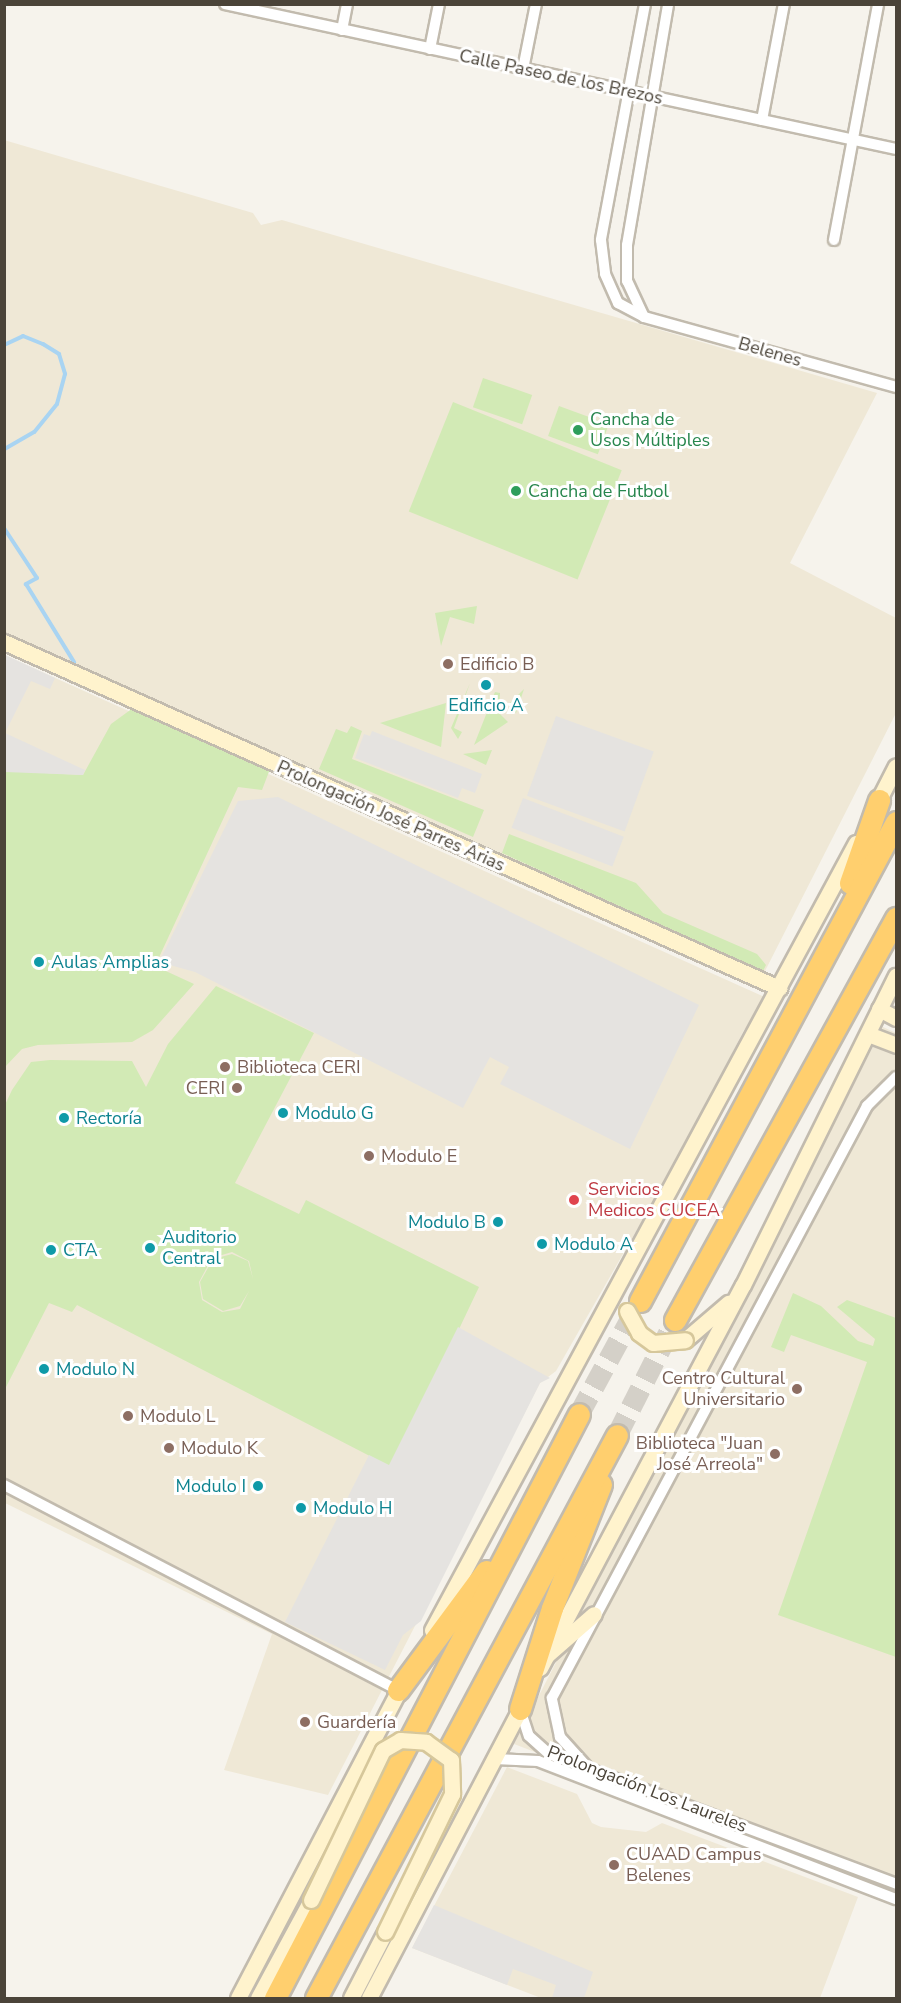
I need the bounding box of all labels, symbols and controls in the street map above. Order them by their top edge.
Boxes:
street label: Calle Paseo de los Brezos [457,45,665,109]
street label: Belenes [736,333,804,371]
place label: Cancha de Usos Múltiples [590,409,710,452]
marker: Cancha de Usos Múltiples [571,423,585,437]
place label: Cancha de Futbol [528,480,669,502]
marker: Cancha de Futbol [509,484,523,498]
place label: Edificio B [460,653,534,675]
marker: Edificio B [441,657,455,671]
marker: Edificio A [479,678,493,692]
place label: Edificio A [448,694,524,716]
street label: Prolongación José Parres Arias [274,756,508,876]
place label: Aulas Amplias [51,951,169,973]
marker: Aulas Amplias [32,955,46,969]
place label: Biblioteca CERI [237,1056,361,1078]
marker: Biblioteca CERI [218,1060,232,1074]
place label: CERI [186,1077,225,1099]
marker: CERI [230,1081,244,1095]
place label: Modulo G [295,1102,374,1124]
marker: Modulo G [276,1106,290,1120]
place label: Rectoría [76,1107,142,1129]
marker: Rectoría [57,1111,71,1125]
place label: Modulo E [381,1145,457,1167]
marker: Modulo E [362,1149,376,1163]
place label: Servicios Medicos CUCEA [588,1179,720,1222]
marker: Servicios Medicos CUCEA [565,1191,583,1209]
place label: Modulo B [408,1211,486,1233]
marker: Modulo B [491,1215,505,1229]
place label: Auditorio Central [162,1227,237,1270]
place label: Modulo A [554,1233,633,1255]
marker: Modulo A [535,1237,549,1251]
place label: CTA [63,1239,98,1261]
marker: Auditorio Central [143,1241,157,1255]
marker: CTA [44,1243,58,1257]
place label: Modulo N [56,1358,135,1380]
marker: Modulo N [37,1362,51,1376]
place label: Centro Cultural Universitario [662,1368,785,1410]
marker: Centro Cultural Universitario [790,1382,804,1396]
place label: Modulo L [140,1405,216,1427]
marker: Modulo L [121,1409,135,1423]
place label: Biblioteca "Juan José Arreola" [636,1433,763,1476]
place label: Modulo K [181,1437,258,1459]
marker: Modulo K [162,1441,176,1455]
marker: Biblioteca "Juan José Arreola" [768,1447,782,1461]
place label: Modulo I [176,1475,246,1497]
marker: Modulo I [251,1479,265,1493]
place label: Modulo H [313,1497,393,1519]
marker: Modulo H [294,1501,308,1515]
place label: Guardería [317,1711,396,1733]
marker: Guardería [298,1715,312,1729]
street label: Prolongación Los Laureles [544,1741,750,1837]
place label: CUAAD Campus Belenes [626,1844,761,1886]
marker: CUAAD Campus Belenes [607,1858,621,1872]

